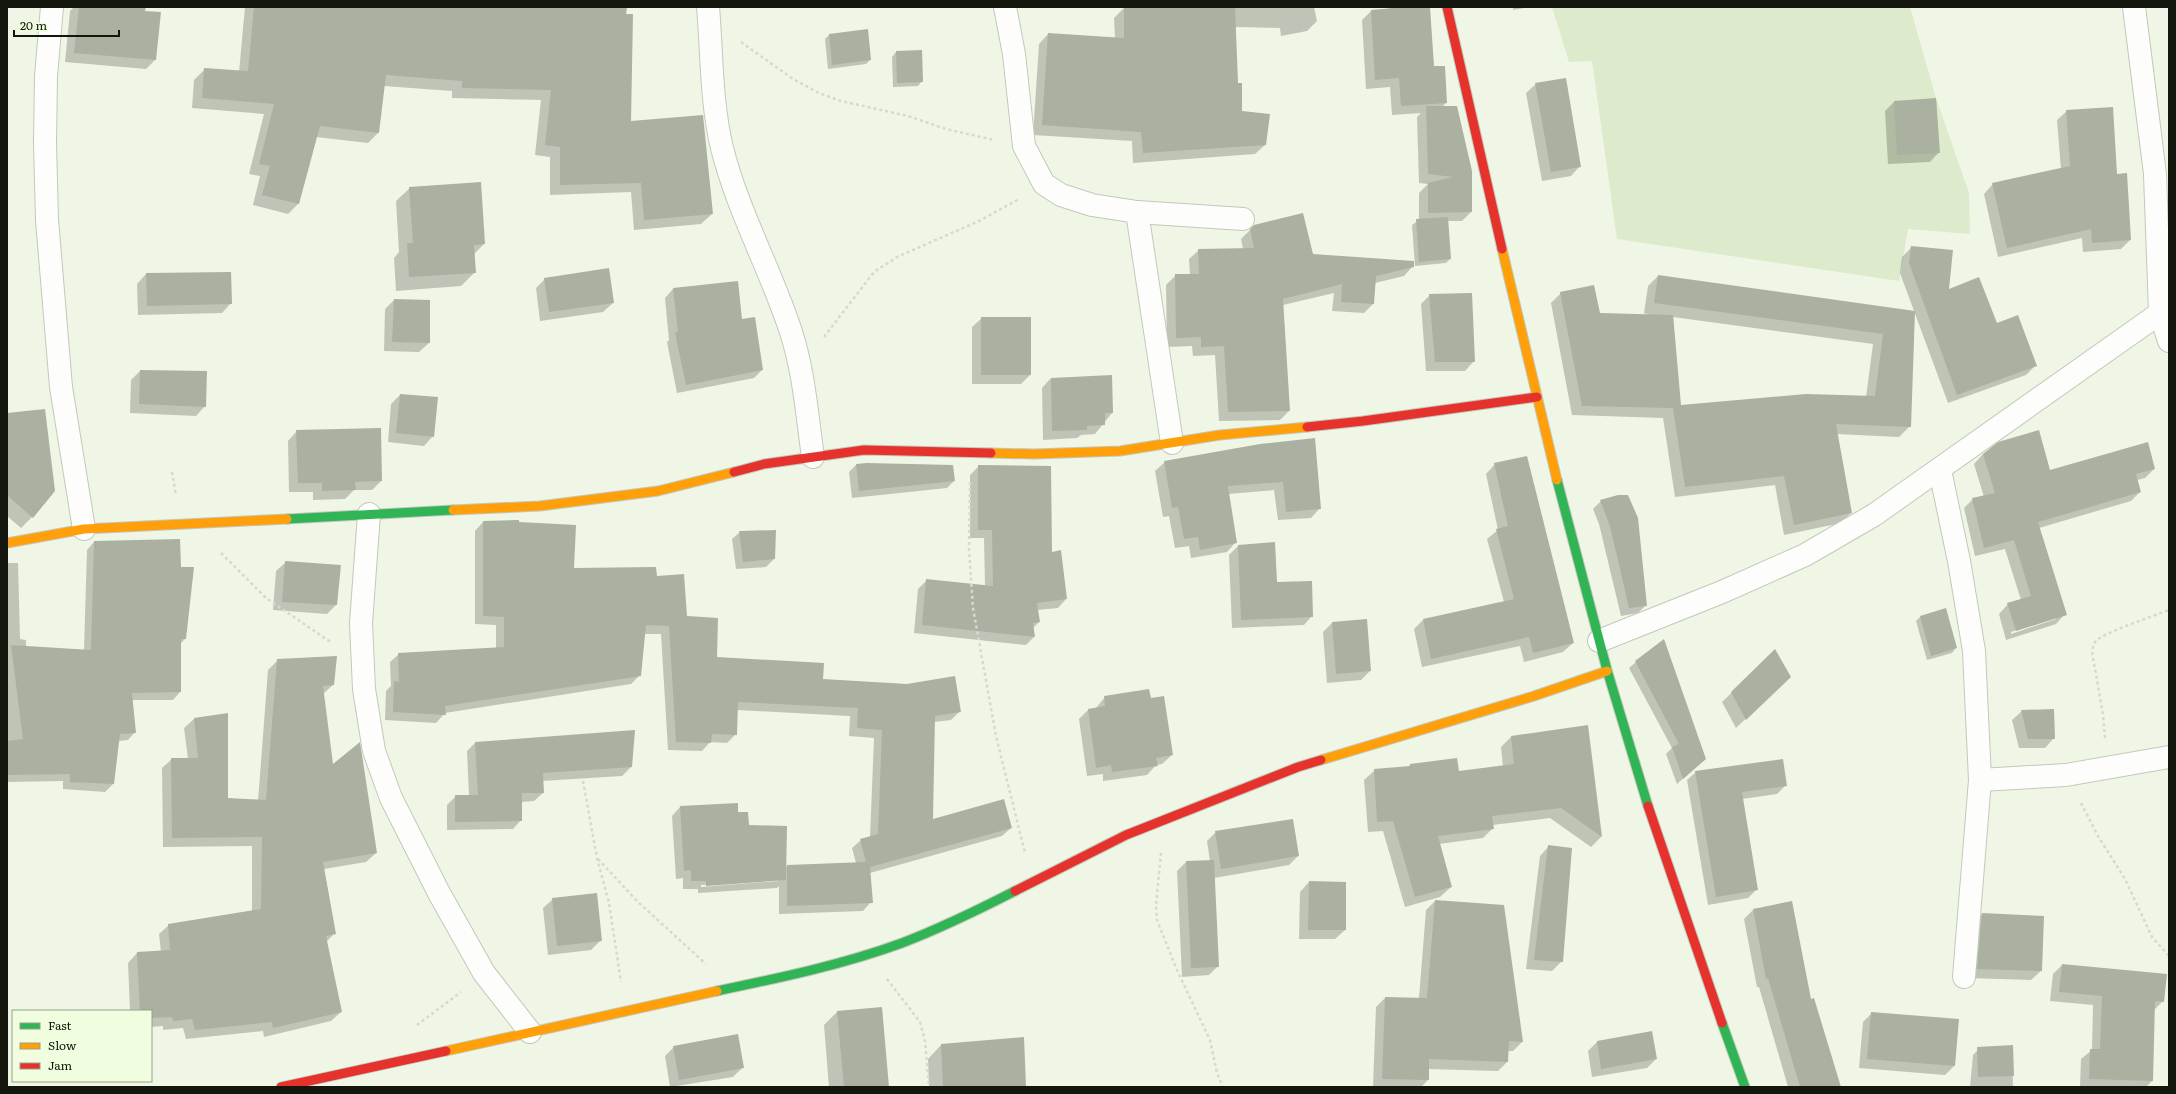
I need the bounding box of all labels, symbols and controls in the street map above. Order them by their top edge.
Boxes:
scale bar [14,12,119,38]
text: 20 m [20,16,47,34]
legend [12,1010,152,1082]
text: Fast [48,1016,72,1034]
text: Slow [48,1036,77,1054]
text: Jam [48,1056,73,1074]

